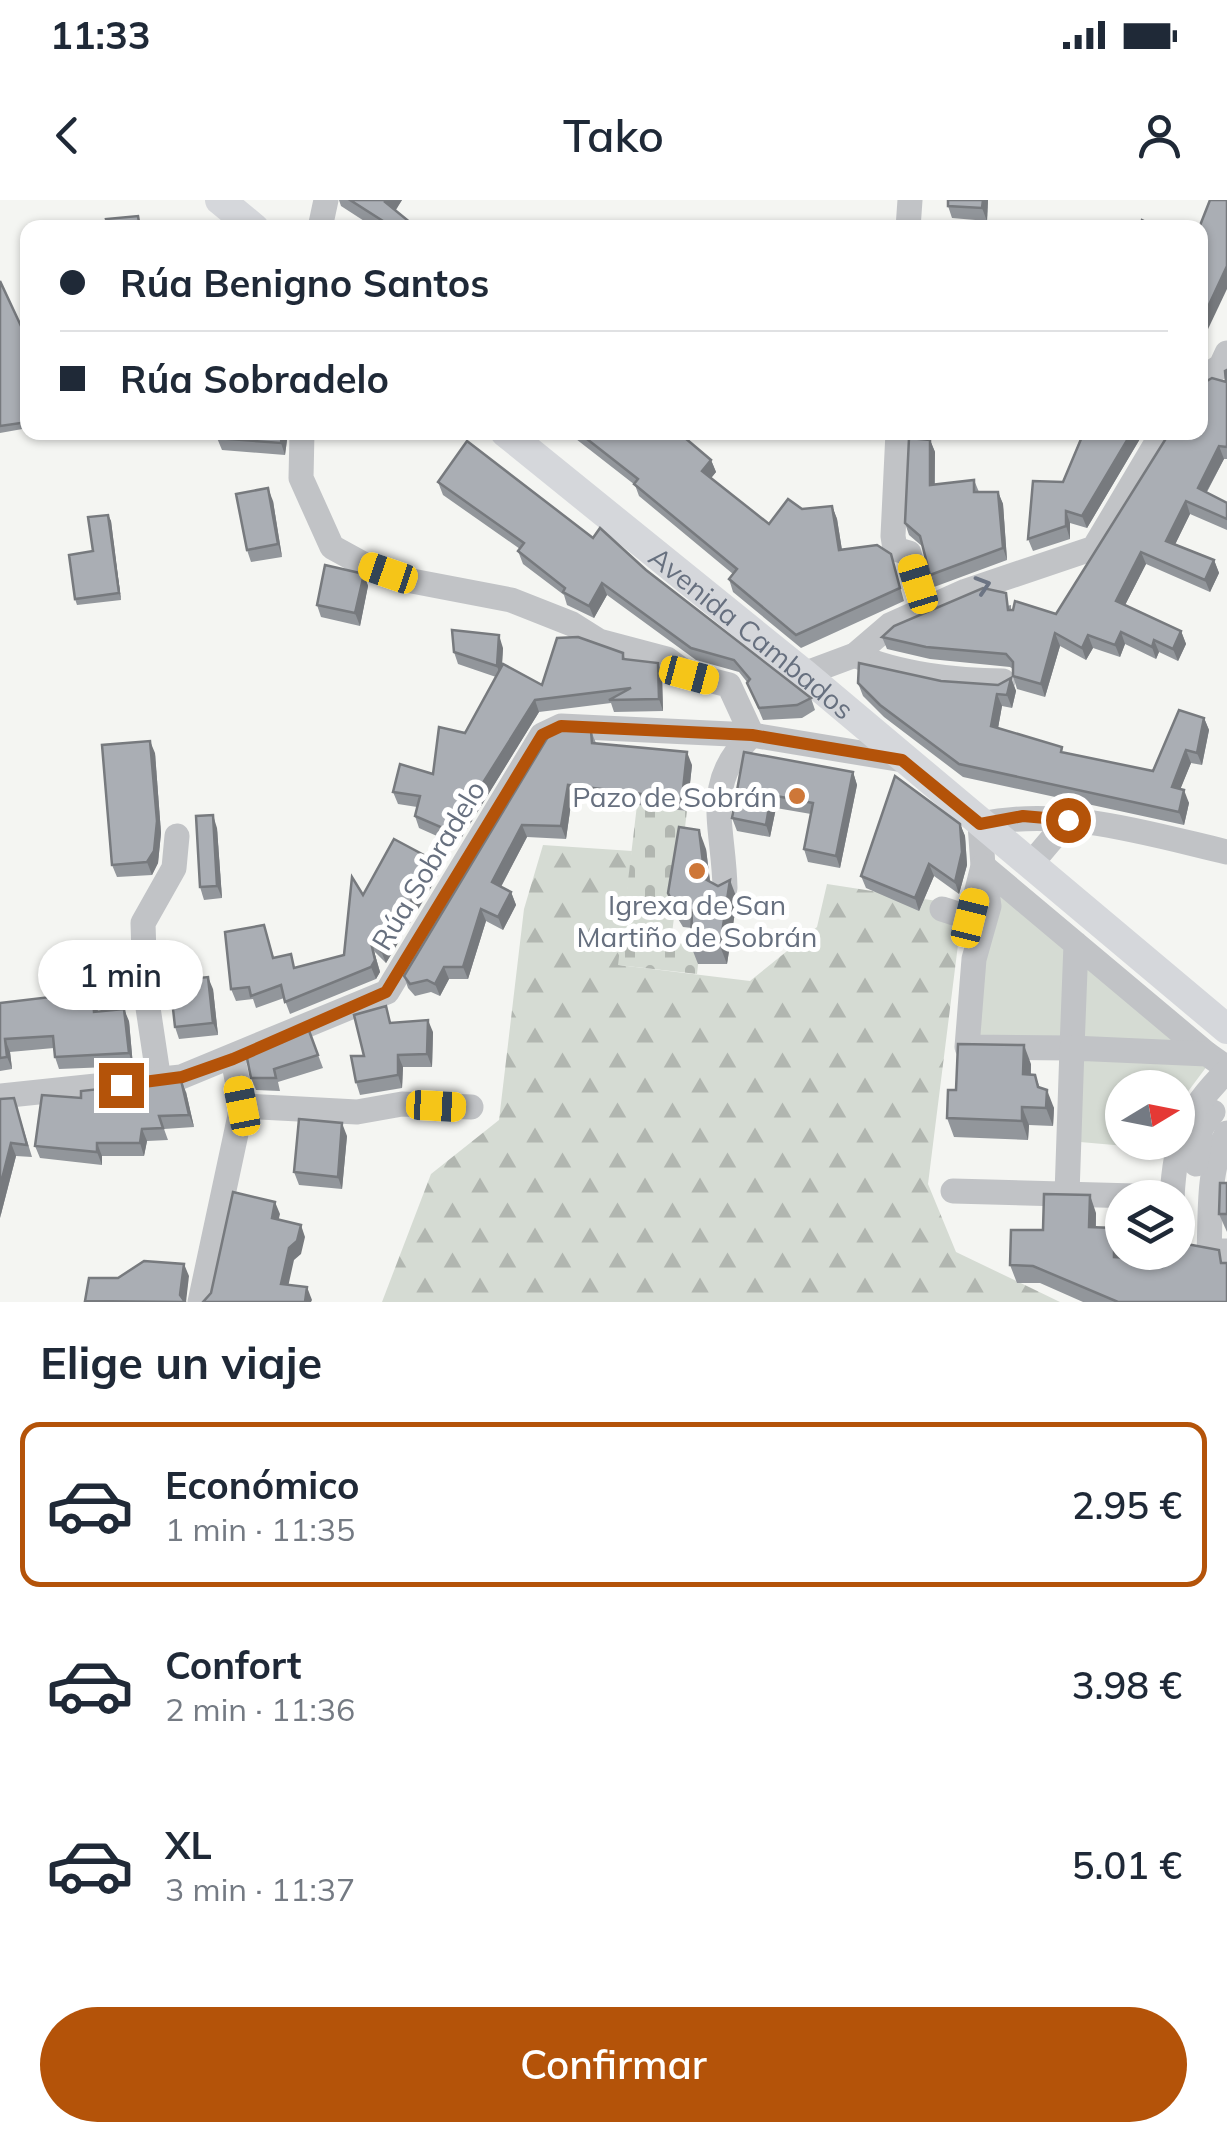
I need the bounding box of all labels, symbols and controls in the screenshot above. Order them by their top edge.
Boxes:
text: 11:33 [50,11,151,59]
text: Tako [563,107,664,163]
icon: back [40,108,95,163]
icon: person [1132,108,1187,163]
text: Rúa Benigno Santos [120,259,489,307]
text: Rúa Sobradelo [120,355,389,403]
street label: Avenida Cambados [642,538,862,726]
car [355,549,421,597]
car [895,551,941,617]
one-way arrow [974,577,991,597]
car [656,653,722,697]
street label: Rúa Sobradelo [364,774,492,956]
place label: Pazo de Sobrán [572,779,777,814]
marker: Pazo de Sobrán [786,785,808,807]
route start [1046,798,1091,843]
marker: Igrexa de San Martiño de Sobrán [686,860,708,882]
car [948,885,992,951]
place label: Igrexa de San Martiño de Sobrán [577,887,817,954]
callout: 1 min [38,940,204,1010]
text: 1 min [79,955,162,995]
route end [99,1063,144,1108]
north arrow [1105,1070,1195,1160]
map controls [1105,1070,1195,1270]
car [222,1074,262,1138]
car [405,1089,467,1123]
button: layers [1105,1180,1195,1270]
text: Elige un viaje [40,1334,322,1390]
icon: car [45,1460,135,1550]
text: Económico [165,1461,360,1509]
text: 2.95 € [1072,1481,1182,1529]
text: 1 min · 11:35 [165,1509,355,1549]
icon: car [45,1640,135,1730]
text: Confort [165,1641,302,1689]
text: 3.98 € [1072,1661,1182,1709]
text: 2 min · 11:36 [165,1689,355,1729]
icon: car [45,1820,135,1910]
text: XL [165,1821,212,1869]
text: 5.01 € [1072,1841,1182,1889]
text: 3 min · 11:37 [165,1869,355,1909]
button: Confirmar [40,2007,1187,2122]

